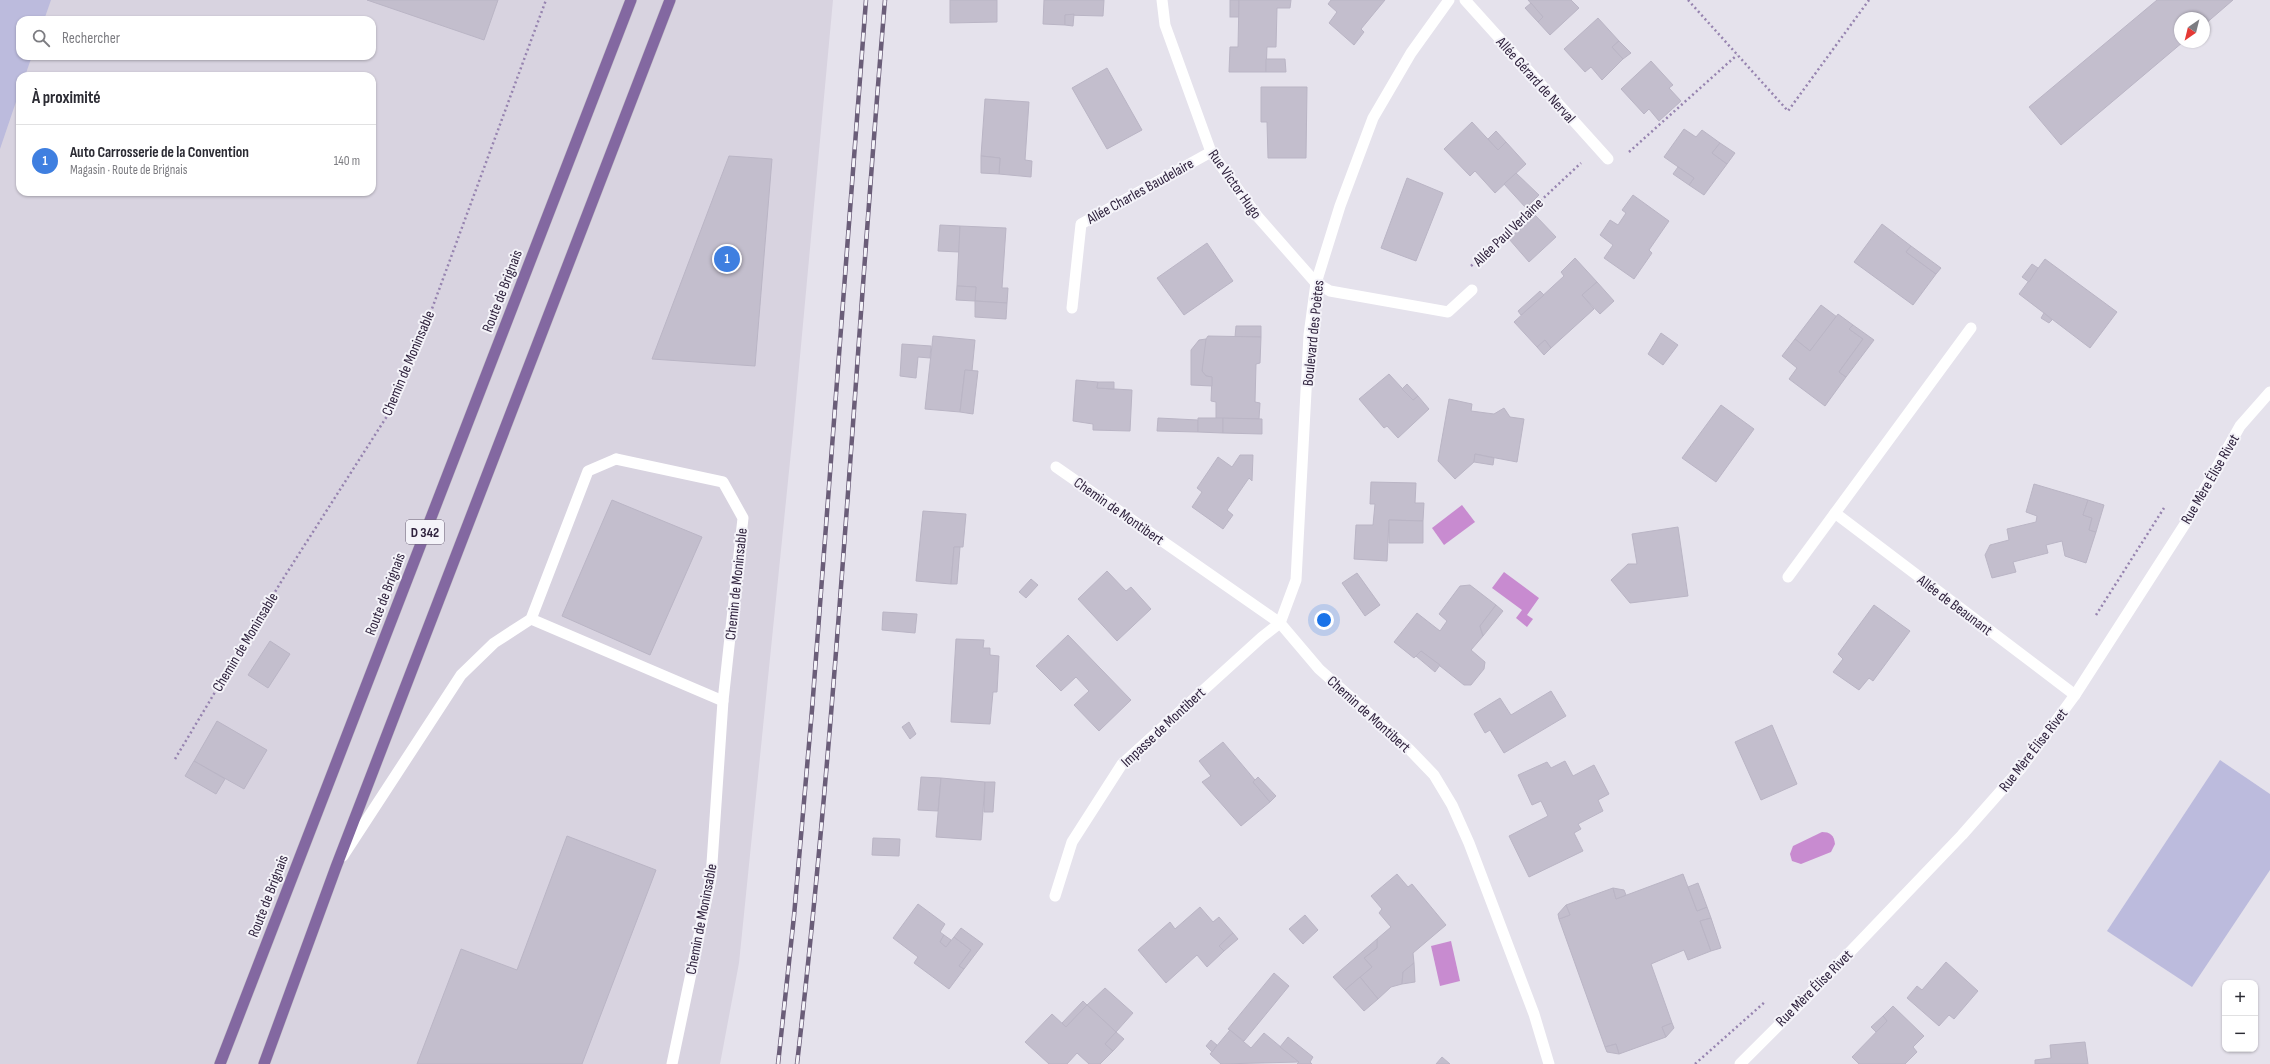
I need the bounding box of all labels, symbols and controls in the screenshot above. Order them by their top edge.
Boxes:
north arrow [2174,12,2210,48]
search box [16,16,376,60]
icon: search [30,27,52,49]
text: Rechercher [62,29,120,48]
street label: Allée Gérard de Nerval [1491,32,1579,127]
text: À proximité [32,88,100,108]
text: Auto Carrosserie de la Convention [70,143,249,162]
street label: Rue Victor Hugo [1204,146,1265,223]
text: 1 [42,153,48,169]
text: 140 m [334,153,360,169]
street label: Allée Charles Baudelaire [1082,154,1197,229]
text: Magasin · Route de Brignais [70,162,187,178]
street label: Allée Paul Verlaine [1469,194,1547,271]
pin: 1 [714,244,740,274]
street label: Route de Brignais [478,247,527,335]
street label: Boulevard des Poètes [1298,279,1329,387]
street label: Chemin de Moninsable [378,308,439,419]
street label: Rue Mère Élise Rivet [2177,430,2244,528]
street label: Chemin de Montibert [1070,473,1168,550]
road number: D 342 [406,520,444,544]
street label: Chemin de Moninsable [721,527,752,641]
street label: Route de Brignais [361,550,410,638]
street label: Allée de Beaunant [1913,570,1996,640]
street label: Chemin de Moninsable [208,589,283,695]
your location [1314,610,1334,630]
street label: Chemin de Montibert [1323,672,1415,757]
street label: Impasse de Montibert [1117,683,1210,771]
street label: Rue Mère Élise Rivet [1995,704,2072,796]
street label: Route de Brignais [244,852,293,940]
street label: Chemin de Moninsable [681,862,722,976]
street label: Rue Mère Élise Rivet [1772,946,1857,1031]
map controls [2222,980,2258,1052]
button: + [2222,980,2258,1016]
button: − [2222,1016,2258,1052]

